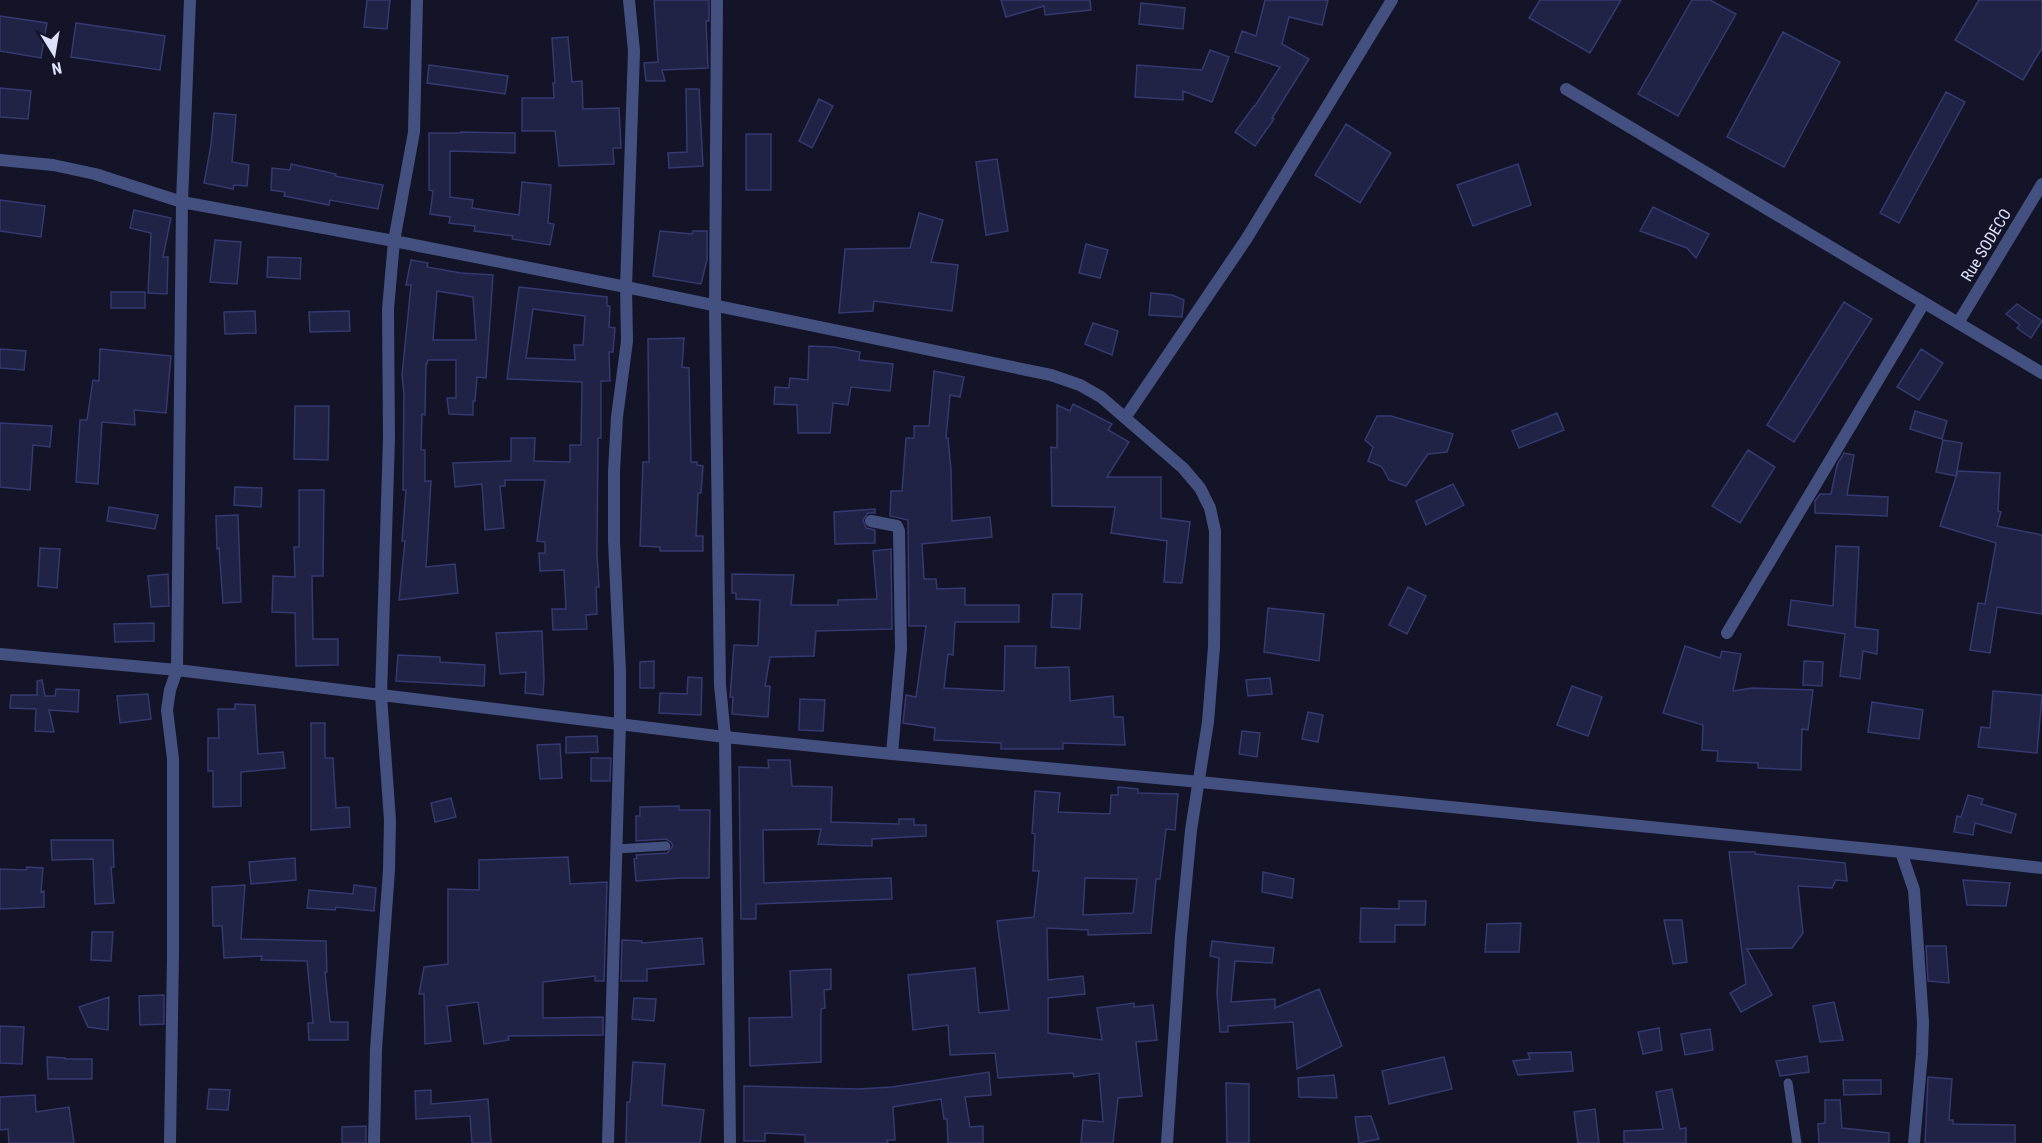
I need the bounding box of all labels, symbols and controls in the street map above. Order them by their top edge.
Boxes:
north arrow [24,24,84,84]
text: N [50,58,63,78]
street label: Rue SODECO [1957,205,2015,285]

